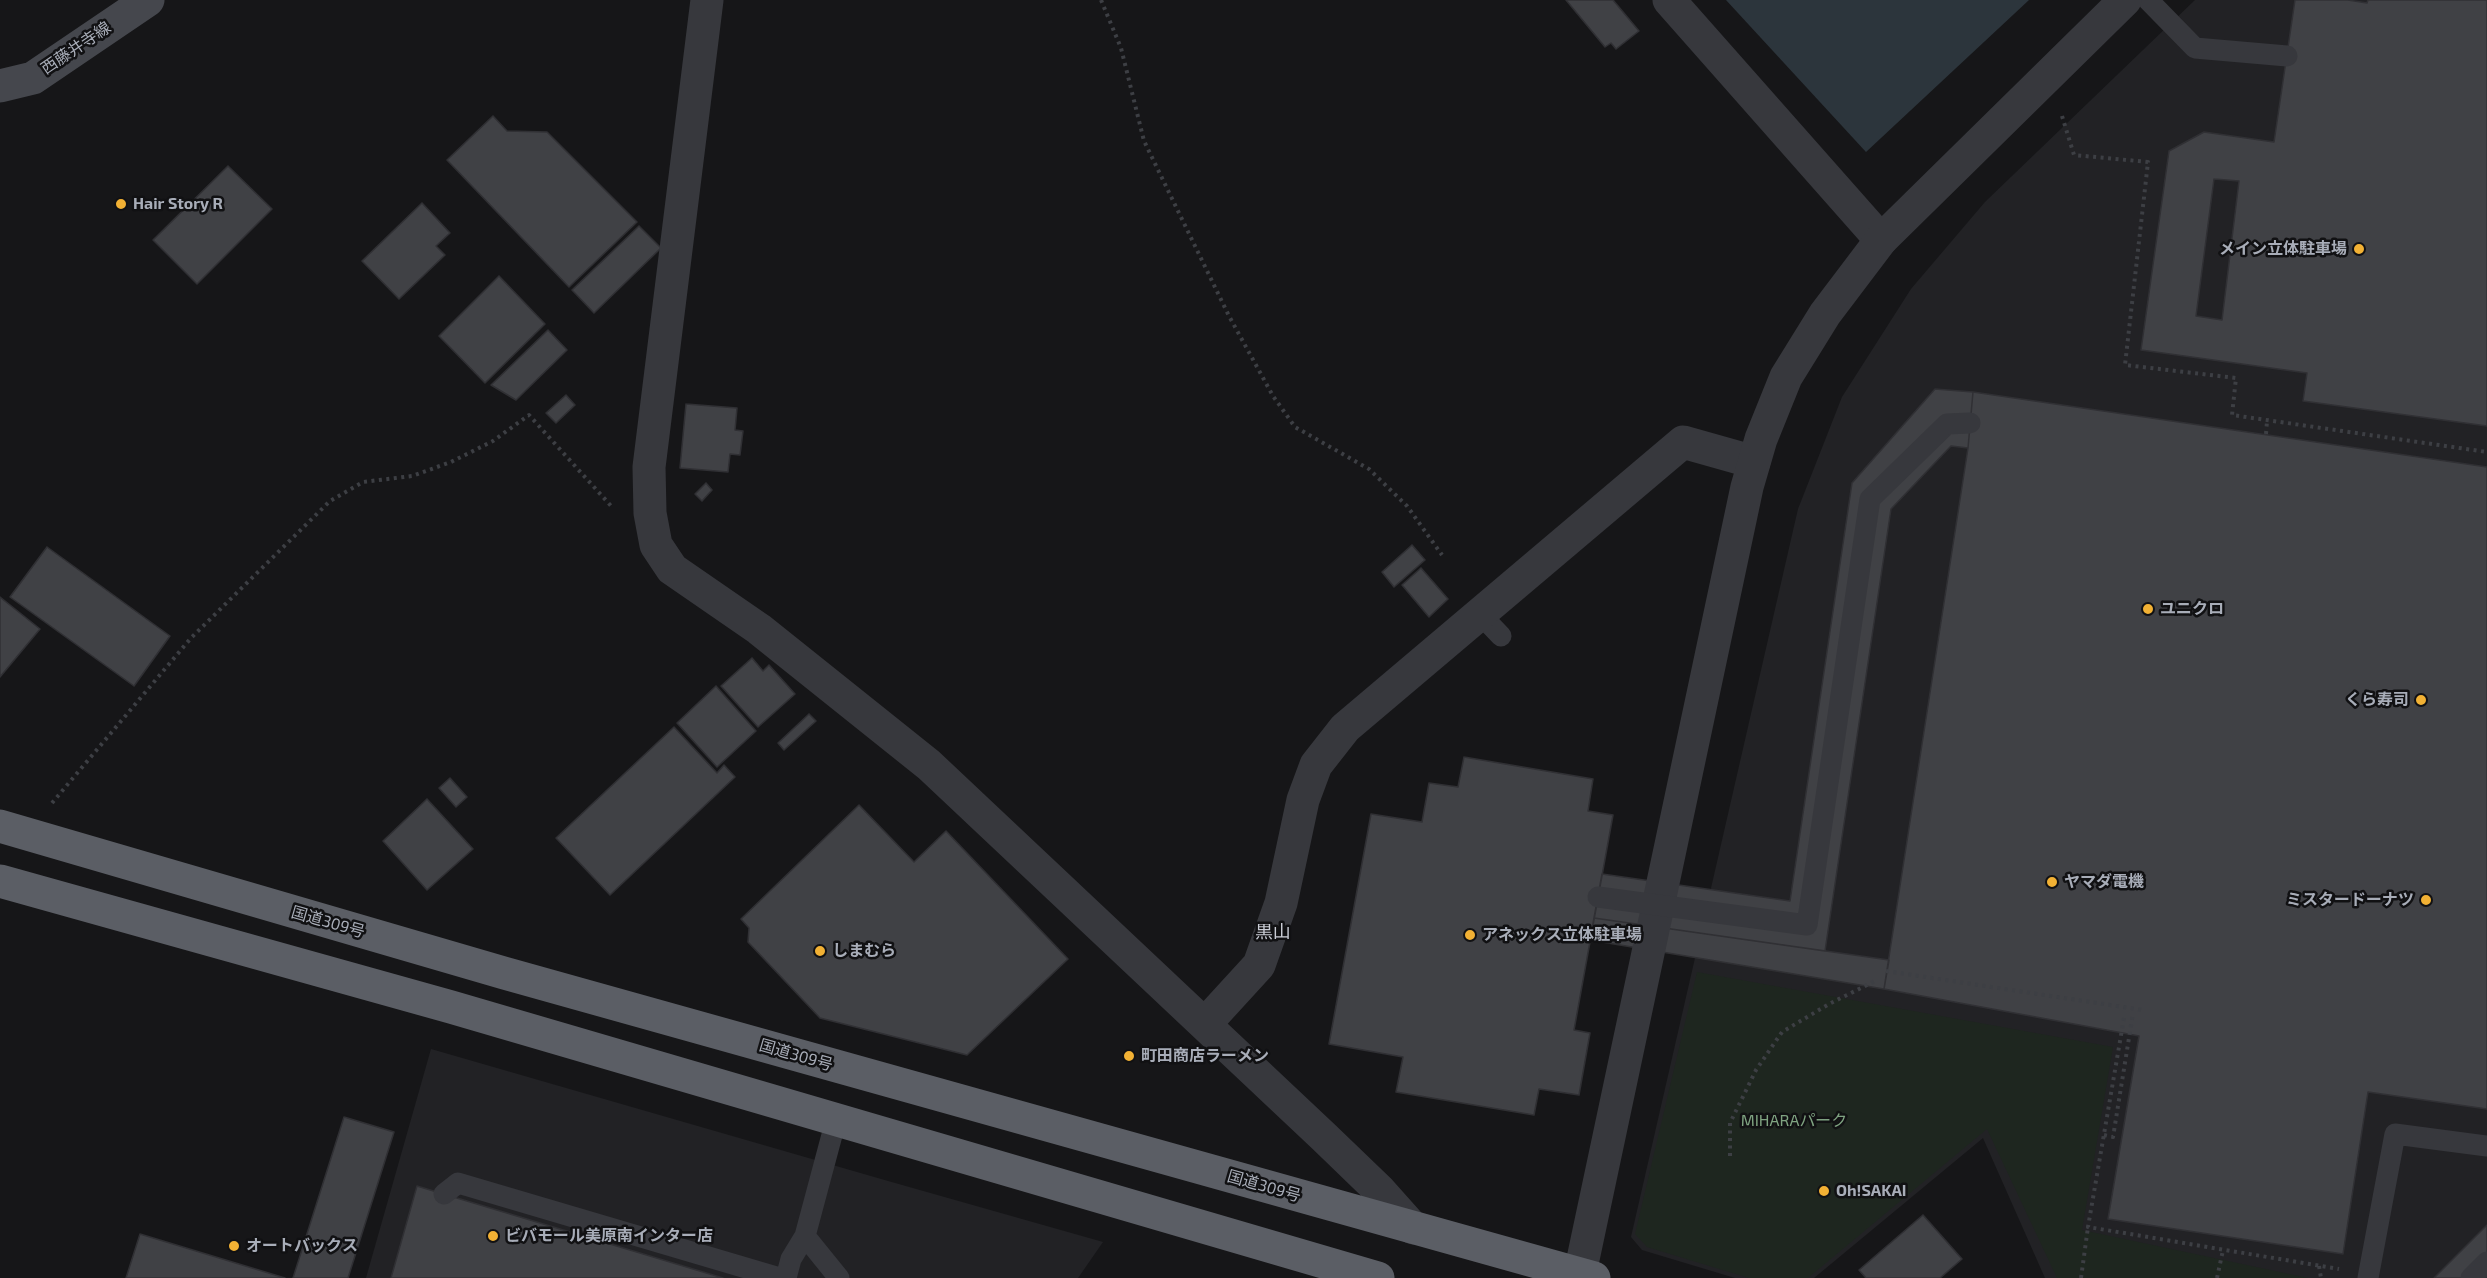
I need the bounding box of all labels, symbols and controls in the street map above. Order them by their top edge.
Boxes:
street label: 西藤井寺線 [37,18,115,78]
place label: Hair Story R [133,194,223,214]
marker: Hair Story R [114,197,128,211]
place label: メイン立体駐車場 [2219,239,2347,259]
marker: メイン立体駐車場 [2352,242,2366,256]
place label: ユニクロ [2160,599,2224,619]
marker: ユニクロ [2141,602,2155,616]
place label: くら寿司 [2345,690,2409,710]
marker: くら寿司 [2414,693,2428,707]
place label: ヤマダ電機 [2064,872,2144,892]
marker: ヤマダ電機 [2045,875,2059,889]
place label: ミスタードーナツ [2286,890,2414,910]
marker: ミスタードーナツ [2419,893,2433,907]
street label: 国道309号 [289,902,367,942]
district label: 黒山 [1255,921,1291,943]
place label: アネックス立体駐車場 [1482,925,1642,945]
marker: アネックス立体駐車場 [1463,928,1477,942]
place label: しまむら [832,941,896,961]
marker: しまむら [813,944,827,958]
street label: 国道309号 [757,1035,835,1075]
place label: 町田商店ラーメン [1141,1046,1269,1066]
marker: 町田商店ラーメン [1122,1049,1136,1063]
park label: MIHARAパーク [1741,1111,1847,1131]
street label: 国道309号 [1225,1166,1303,1206]
place label: Oh!SAKAI [1836,1181,1907,1201]
marker: Oh!SAKAI [1817,1184,1831,1198]
place label: ビバモール美原南インター店 [505,1226,713,1246]
marker: ビバモール美原南インター店 [486,1229,500,1243]
place label: オートバックス [246,1236,358,1256]
marker: オートバックス [227,1239,241,1253]

